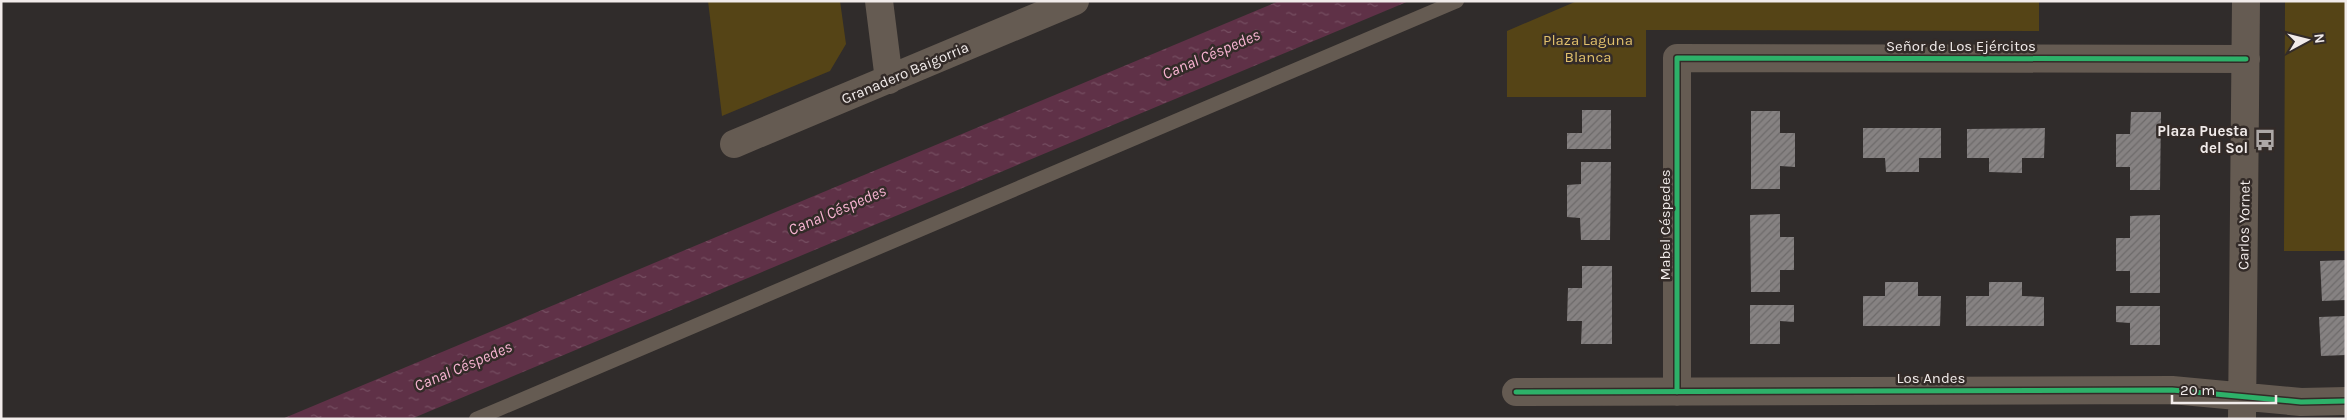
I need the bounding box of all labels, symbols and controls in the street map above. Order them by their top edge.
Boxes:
north arrow [2282,15,2332,65]
water label: Canal Céspedes [1159,25,1263,83]
park label: Plaza Laguna Blanca [1543,31,1633,66]
text: N [2310,32,2328,44]
street label: Señor de Los Ejércitos [1886,37,2036,55]
street label: Granadero Baigorria [839,38,971,108]
place label: Plaza Puesta del Sol [2157,122,2248,157]
bus stop icon: Plaza Puesta del Sol [2252,127,2278,153]
street label: Mabel Céspedes [1656,169,1674,281]
street label: Carlos Yornet [2234,179,2254,270]
water label: Canal Céspedes [785,181,889,239]
water label: Canal Céspedes [411,337,515,395]
street label: Los Andes [1897,369,1965,387]
scale bar [2172,372,2276,404]
text: 20 m [2180,381,2215,399]

